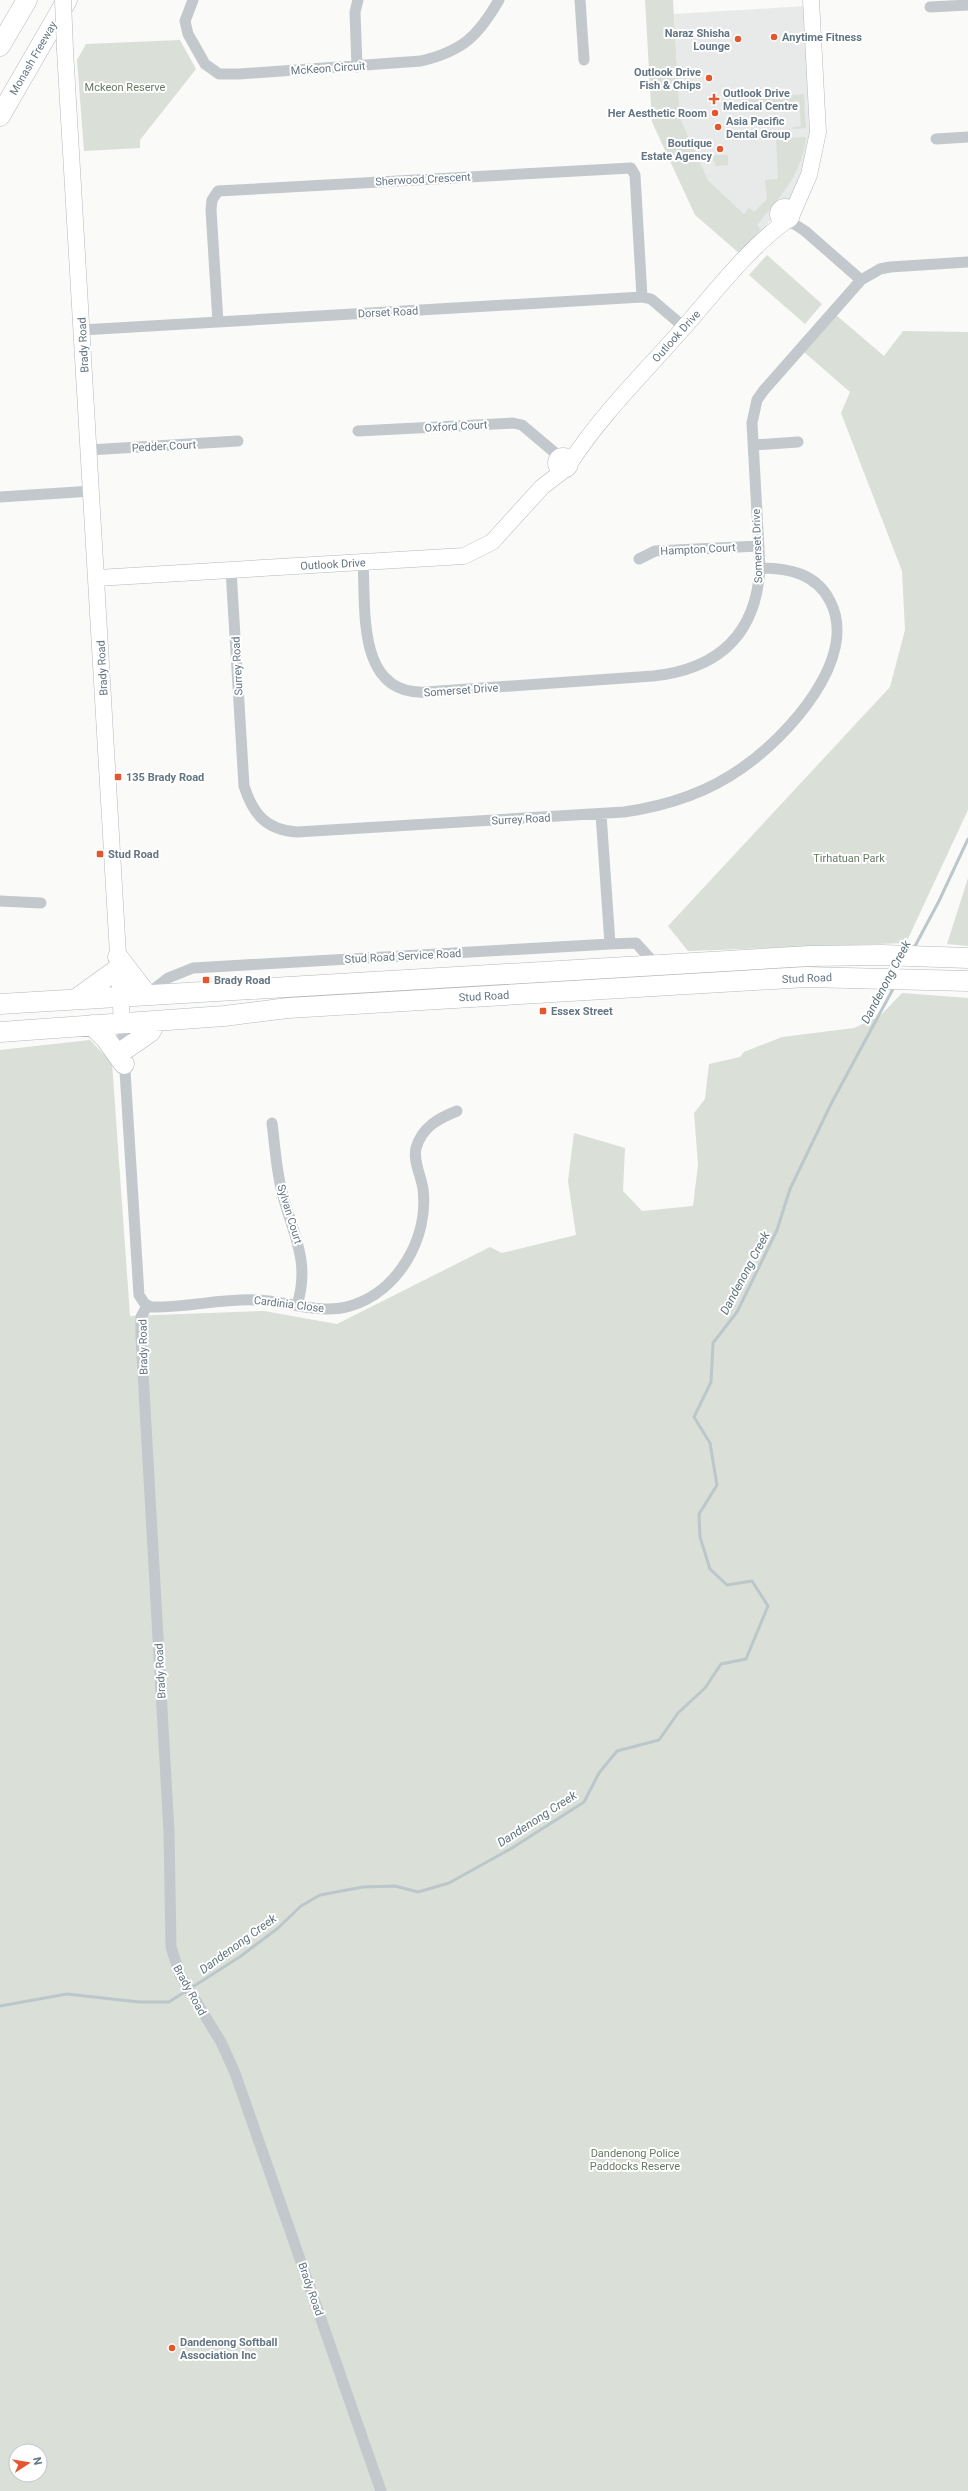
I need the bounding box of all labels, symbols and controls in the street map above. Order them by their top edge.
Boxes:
street label: Monash Freeway [7,18,60,97]
place label: Naraz Shisha Lounge [665,27,730,53]
place label: Anytime Fitness [782,31,862,44]
marker: Anytime Fitness [769,32,779,42]
marker: Naraz Shisha Lounge [733,34,743,44]
street label: McKeon Circuit [290,59,366,78]
place label: Outlook Drive Fish & Chips [634,66,701,92]
marker: Outlook Drive Fish & Chips [704,73,714,83]
park label: Mckeon Reserve [85,81,166,94]
place label: Outlook Drive Medical Centre [723,87,798,113]
marker: Outlook Drive Medical Centre [708,93,720,105]
place label: Her Aesthetic Room [608,107,707,120]
marker: Her Aesthetic Room [710,108,720,118]
place label: Asia Pacific Dental Group [726,115,790,141]
marker: Asia Pacific Dental Group [713,122,723,132]
place label: Boutique Estate Agency [641,137,712,163]
marker: Boutique Estate Agency [715,144,725,154]
street label: Sherwood Crescent [375,170,471,188]
street label: Dorset Road [358,304,418,321]
street label: Outlook Drive [650,308,703,365]
street label: Brady Road [76,317,91,373]
street label: Oxford Court [424,418,488,435]
street label: Pedder Court [131,438,197,455]
street label: Somerset Drive [750,508,765,583]
street label: Hampton Court [660,541,736,558]
street label: Outlook Drive [300,556,366,573]
street label: Surrey Road [229,636,246,696]
street label: Brady Road [95,640,110,696]
street label: Somerset Drive [423,681,499,700]
place label: 135 Brady Road [126,771,204,784]
marker: 135 Brady Road [113,772,123,782]
street label: Surrey Road [491,811,551,828]
place label: Stud Road [108,848,159,861]
marker: Stud Road [95,849,105,859]
park label: Tirhatuan Park [813,852,885,865]
water label: Dandenong Creek [858,937,914,1026]
street label: Stud Road Service Road [344,947,462,966]
street label: Stud Road [782,971,832,986]
place label: Brady Road [214,974,271,987]
marker: Brady Road [201,975,211,985]
street label: Stud Road [459,989,510,1004]
place label: Essex Street [551,1005,613,1018]
marker: Essex Street [538,1006,548,1016]
street label: Sylvan Court [274,1183,305,1246]
water label: Dandenong Creek [717,1228,773,1317]
street label: Cardinia Close [253,1294,325,1315]
street label: Brady Road [137,1319,150,1375]
street label: Brady Road [153,1643,168,1699]
water label: Dandenong Creek [495,1788,580,1850]
water label: Dandenong Creek [197,1911,280,1977]
street label: Brady Road [170,1963,209,2018]
park label: Dandenong Police Paddocks Reserve [590,2147,680,2173]
street label: Brady Road [295,2261,326,2318]
place label: Dandenong Softball Association Inc [180,2336,278,2362]
marker: Dandenong Softball Association Inc [167,2343,177,2353]
north arrow [8,2443,48,2483]
text: N [30,2456,45,2466]

